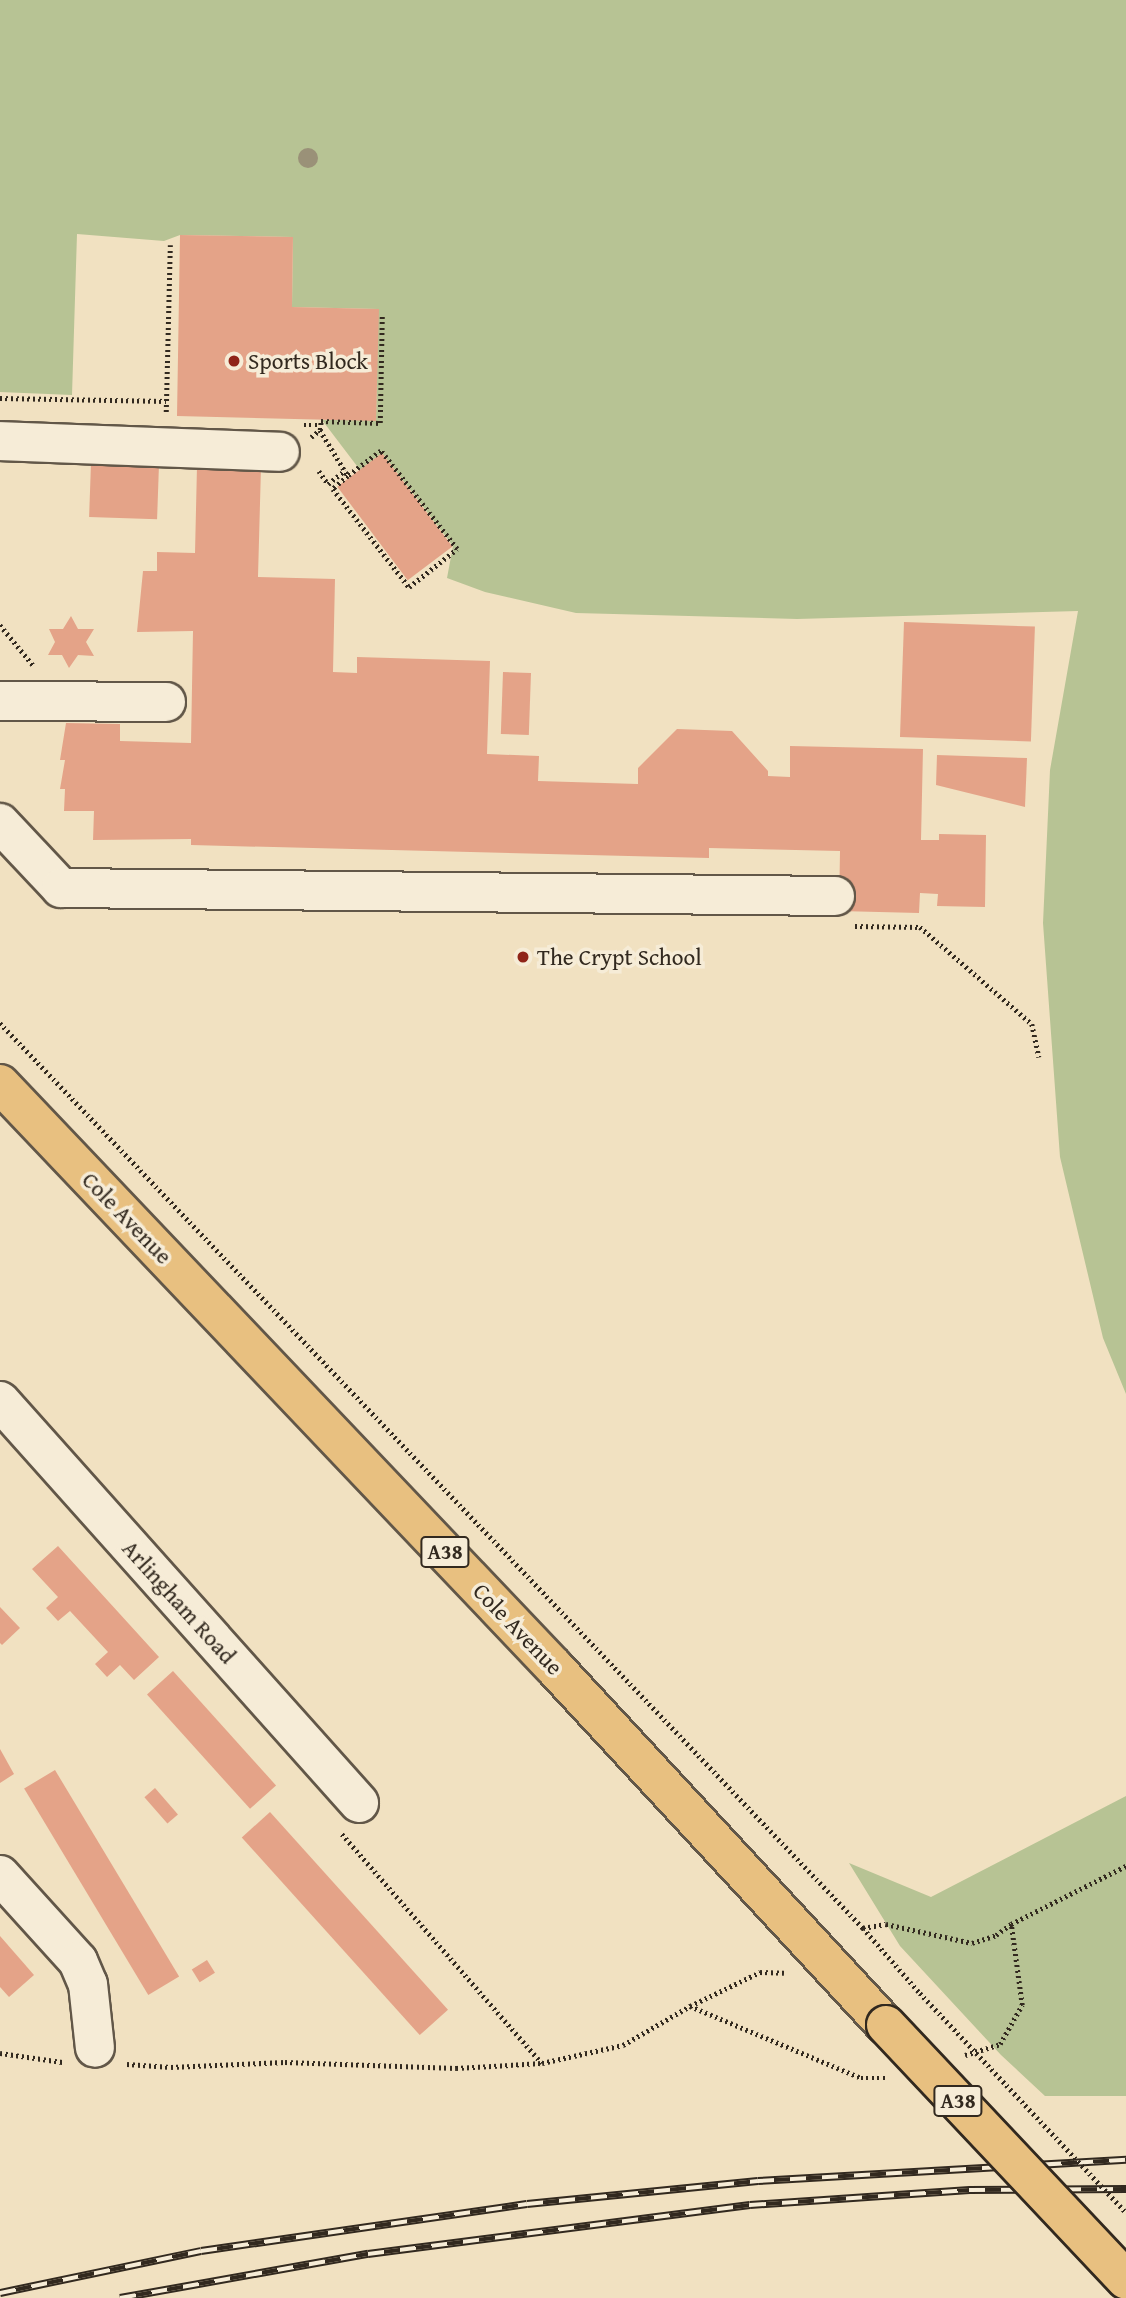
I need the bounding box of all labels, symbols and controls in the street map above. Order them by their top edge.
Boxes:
place label: Sports Block [248,347,368,375]
marker: Sports Block [226,353,242,369]
place label: The Crypt School [537,943,702,971]
marker: The Crypt School [515,949,531,965]
street label: Cole Avenue [76,1166,178,1270]
road number: A38 [419,1534,471,1570]
street label: Arlingham Road [116,1535,242,1669]
street label: Cole Avenue [467,1577,569,1681]
road number: A38 [932,2084,984,2118]

